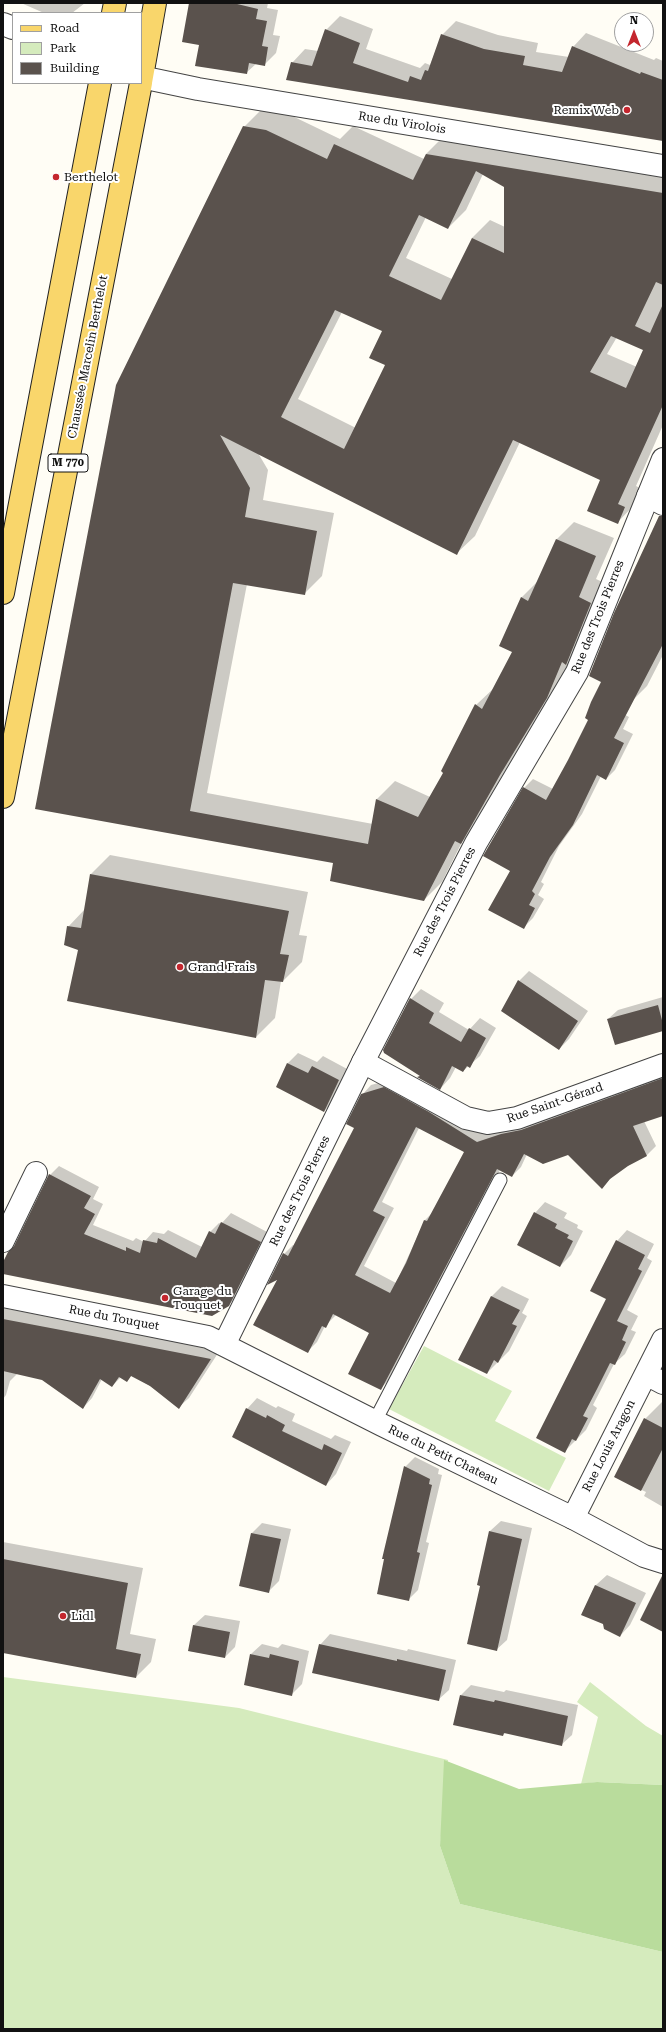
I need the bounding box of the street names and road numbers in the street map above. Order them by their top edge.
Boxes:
street label: Rue du Virolois [357,109,447,137]
street label: Chaussée Marcelin Berthelot [65,274,111,440]
road number: M 770 [48,454,88,472]
street label: Rue des Trois Pierres [569,558,627,676]
street label: Rue des Trois Pierres [411,845,479,959]
street label: Rue Saint-Gérard [505,1080,605,1126]
street label: Rue des Trois Pierres [267,1133,333,1249]
street label: Rue du Touquet [68,1302,160,1334]
street label: Rue Louis Aragon [580,1398,638,1494]
street label: Rue du Petit Chateau [386,1422,500,1488]

